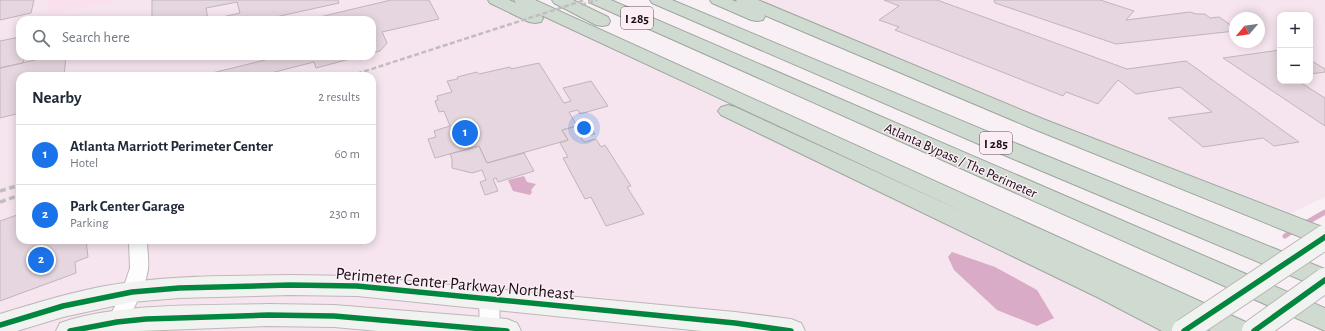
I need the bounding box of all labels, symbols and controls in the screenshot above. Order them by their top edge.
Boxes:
road number: I 285 [621,7,653,29]
north arrow [1229,12,1265,48]
map controls [1277,12,1313,84]
button: + [1277,12,1313,48]
search box [16,16,376,60]
icon: search [30,27,52,49]
text: Search here [62,30,130,45]
button: − [1277,48,1313,84]
text: Nearby [32,89,82,106]
text: 2 results [318,91,360,104]
pin: 1 [452,118,478,148]
your location [574,118,594,138]
street label: Atlanta Bypass / The Perimeter [882,121,1039,201]
road number: I 285 [980,132,1012,154]
text: Atlanta Marriott Perimeter Center [70,139,273,154]
text: 1 [43,148,47,161]
text: 60 m [334,148,360,161]
text: Hotel [70,157,98,170]
text: Park Center Garage [70,199,185,214]
text: 2 [42,208,48,221]
text: 230 m [329,208,360,221]
text: Parking [70,217,109,230]
pin: 2 [28,245,54,275]
street label: Perimeter Center Parkway Northeast [335,265,576,303]

